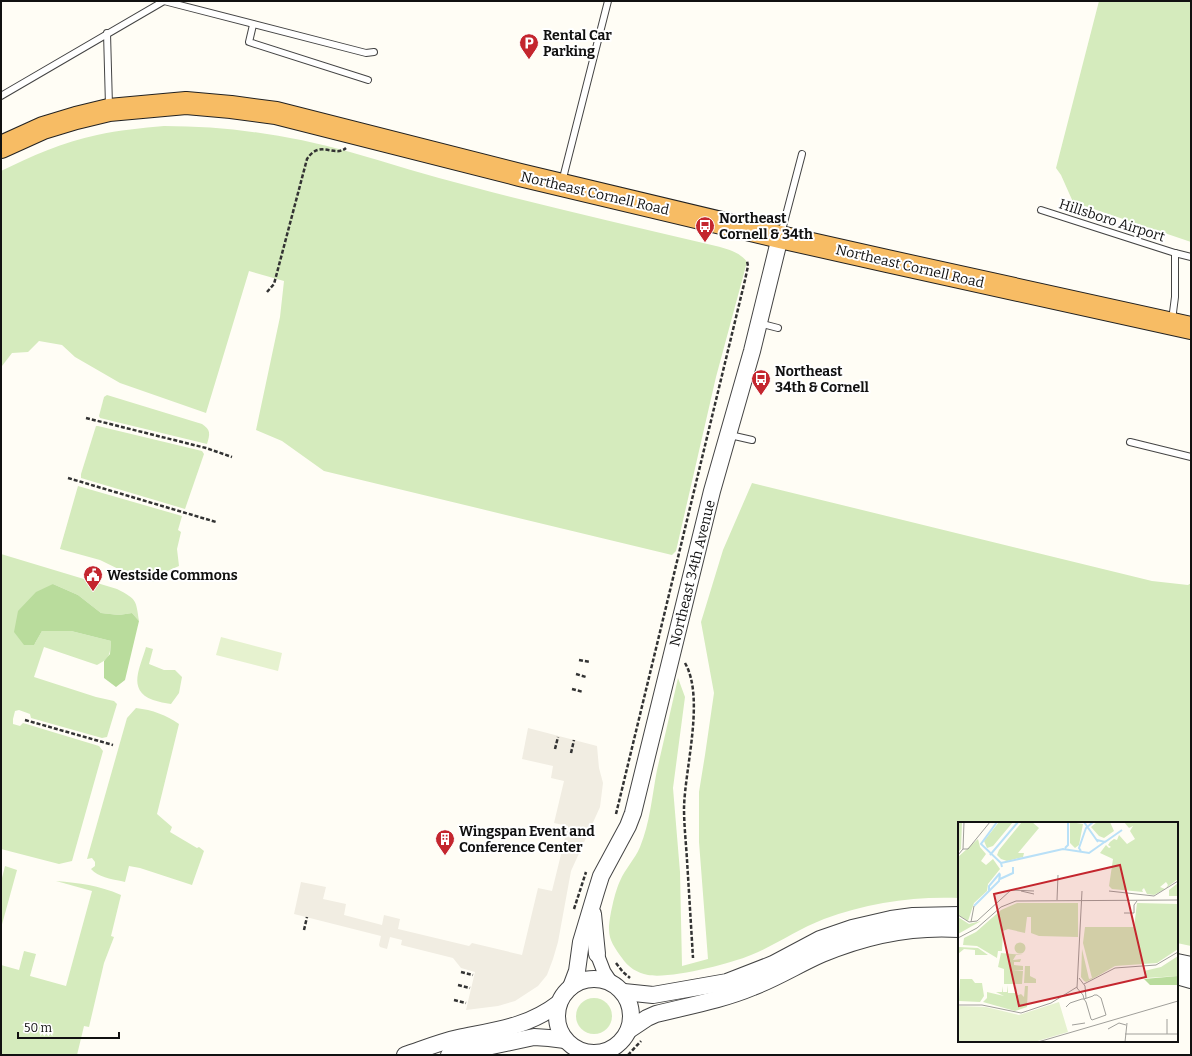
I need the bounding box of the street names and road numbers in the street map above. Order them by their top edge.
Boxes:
street label: Northeast Cornell Road [519,168,671,219]
street label: Hillsboro Airport [1057,195,1167,246]
street label: Northeast Cornell Road [834,241,986,292]
street label: Northeast 34th Avenue [666,498,719,648]

